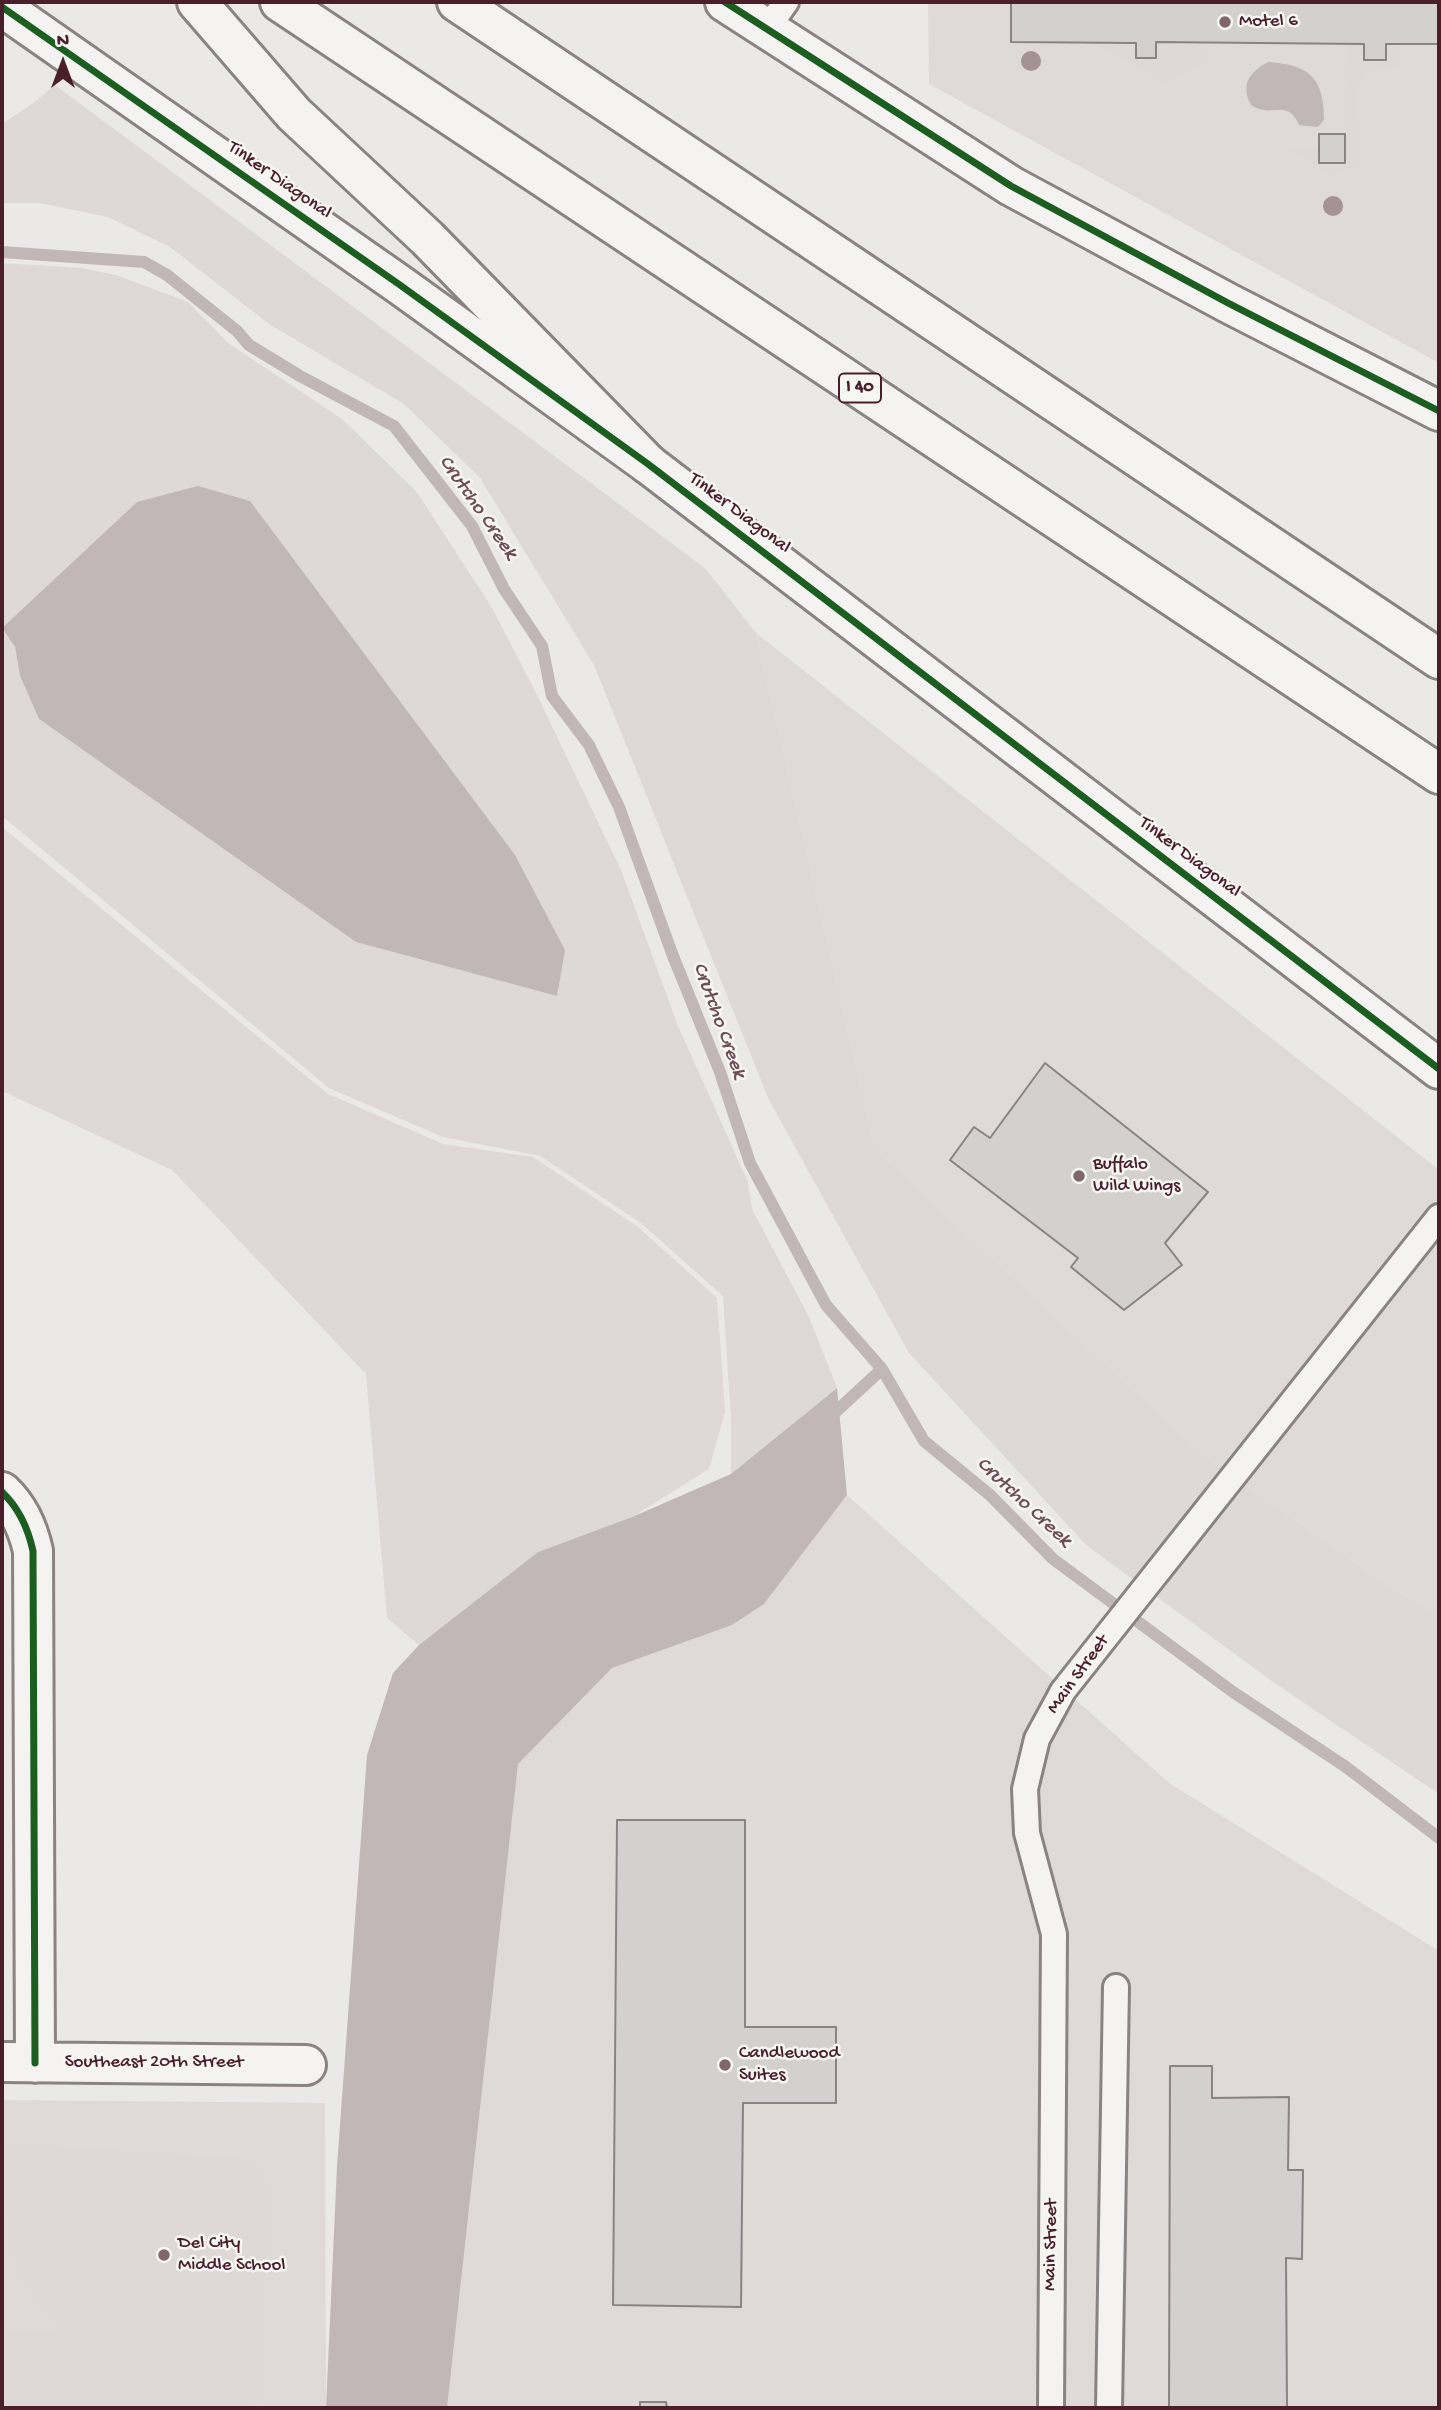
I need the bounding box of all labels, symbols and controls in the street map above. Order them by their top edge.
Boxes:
place label: Motel 6 [1239,11,1298,33]
marker: Motel 6 [1217,14,1233,30]
north arrow [28,28,98,98]
text: N [57,30,69,53]
street label: Tinker Diagonal [223,137,335,225]
road number: I 40 [839,374,881,402]
water label: Crutcho Creek [432,451,522,565]
street label: Tinker Diagonal [684,468,794,560]
street label: Tinker Diagonal [1134,812,1244,904]
water label: Crutcho Creek [685,960,751,1082]
place label: Buffalo Wild Wings [1093,1154,1180,1198]
marker: Buffalo Wild Wings [1071,1168,1087,1184]
water label: Crutcho Creek [970,1452,1076,1554]
street label: Main Street [1043,1631,1115,1719]
place label: Candlewood Suites [739,2043,840,2087]
street label: Southeast 20th Street [65,2052,243,2074]
marker: Candlewood Suites [717,2057,733,2073]
street label: Main Street [1040,2199,1064,2291]
place label: Del City Middle School [178,2233,285,2277]
marker: Del City Middle School [156,2247,172,2263]

